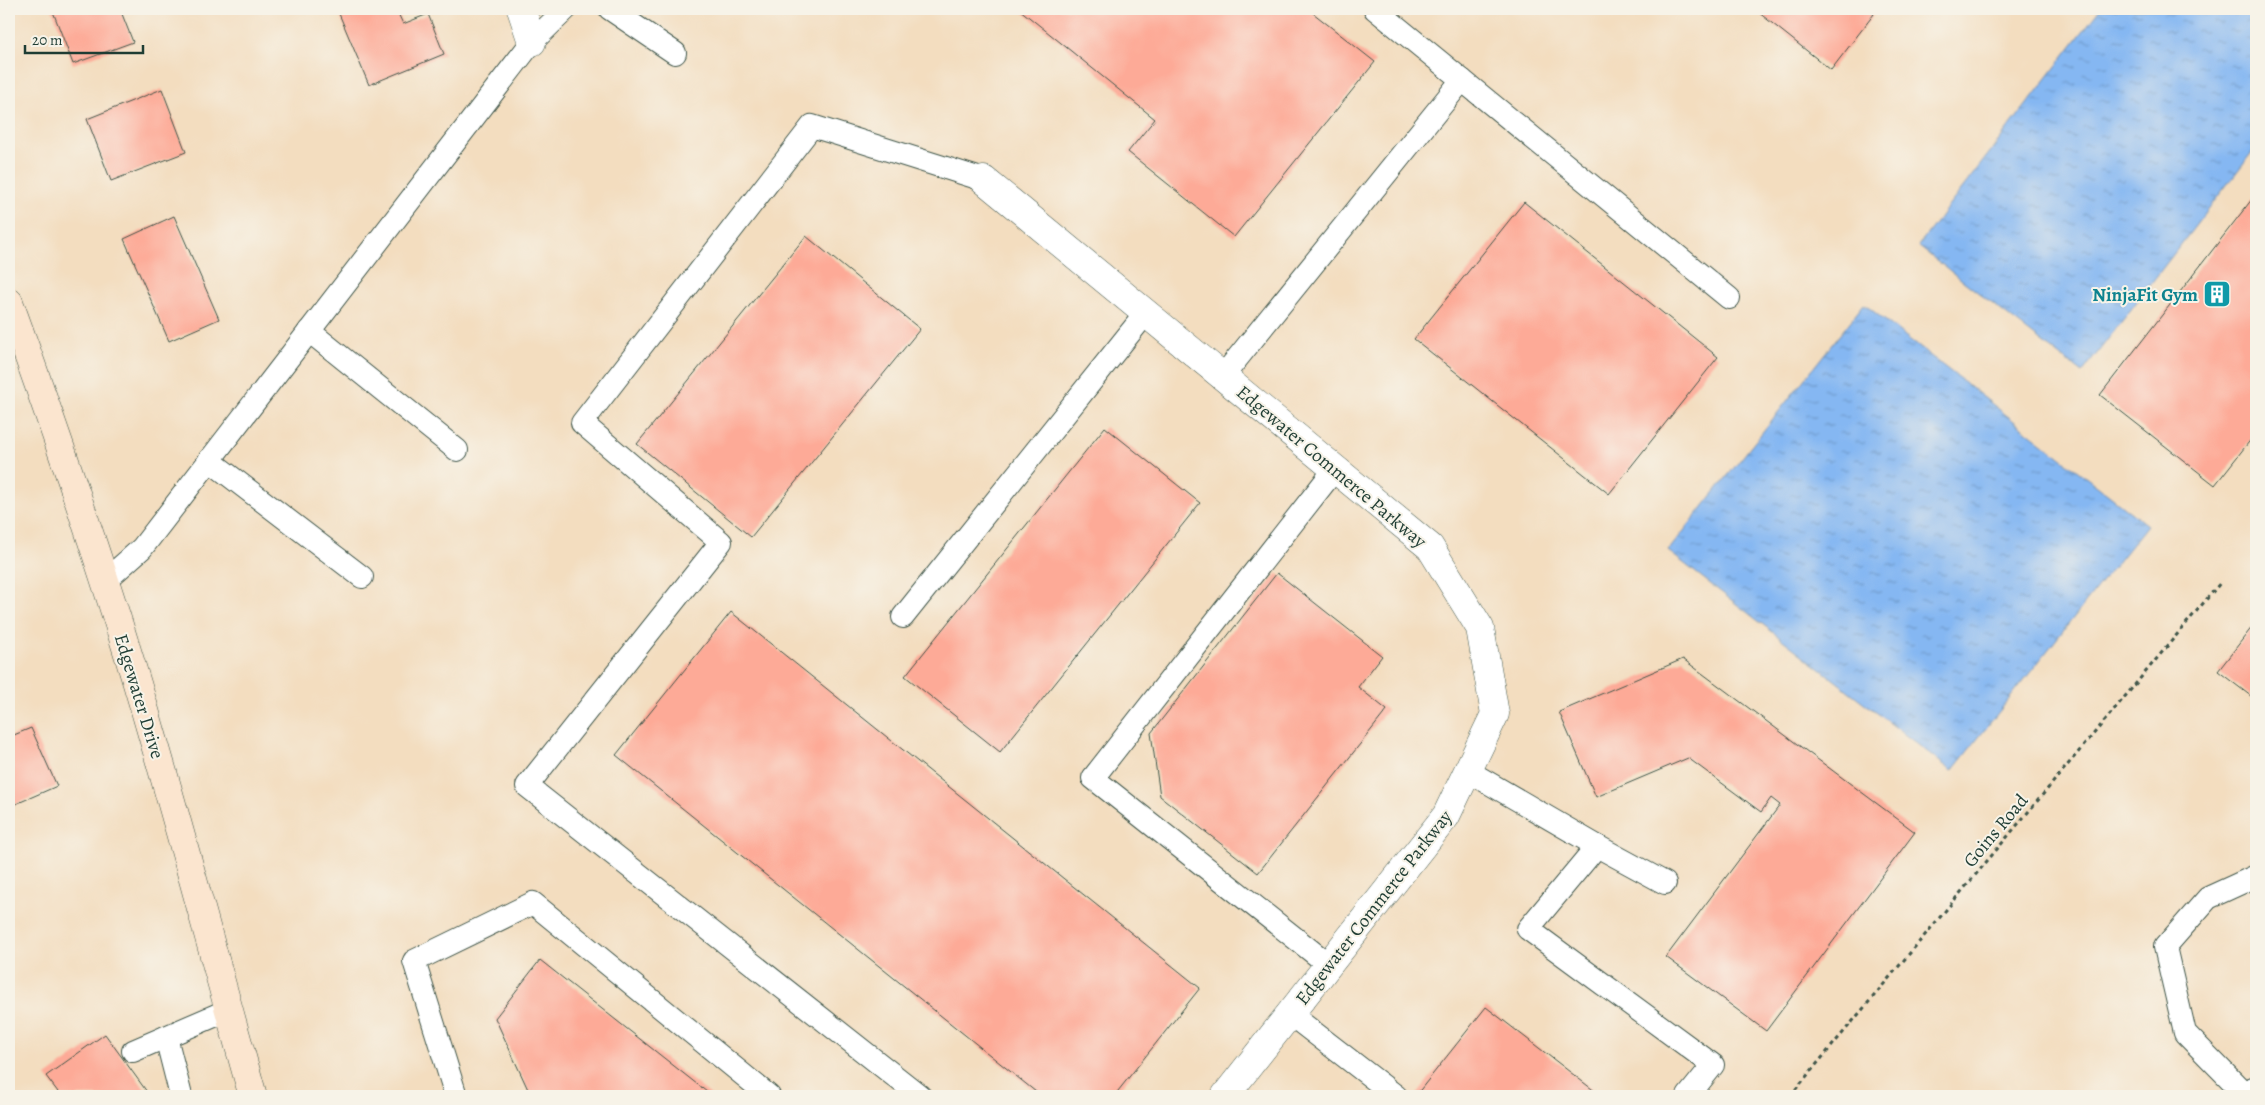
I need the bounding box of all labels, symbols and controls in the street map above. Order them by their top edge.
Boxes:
scale bar [25,22,142,54]
text: 20 m [32,30,63,50]
building icon: NinjaFit Gym [2202,279,2232,309]
place label: NinjaFit Gym [2092,282,2198,308]
street label: Edgewater Commerce Parkway [1231,379,1432,554]
street label: Edgewater Drive [108,631,170,762]
street label: Goins Road [1957,788,2035,873]
street label: Edgewater Commerce Parkway [1289,804,1458,1010]

